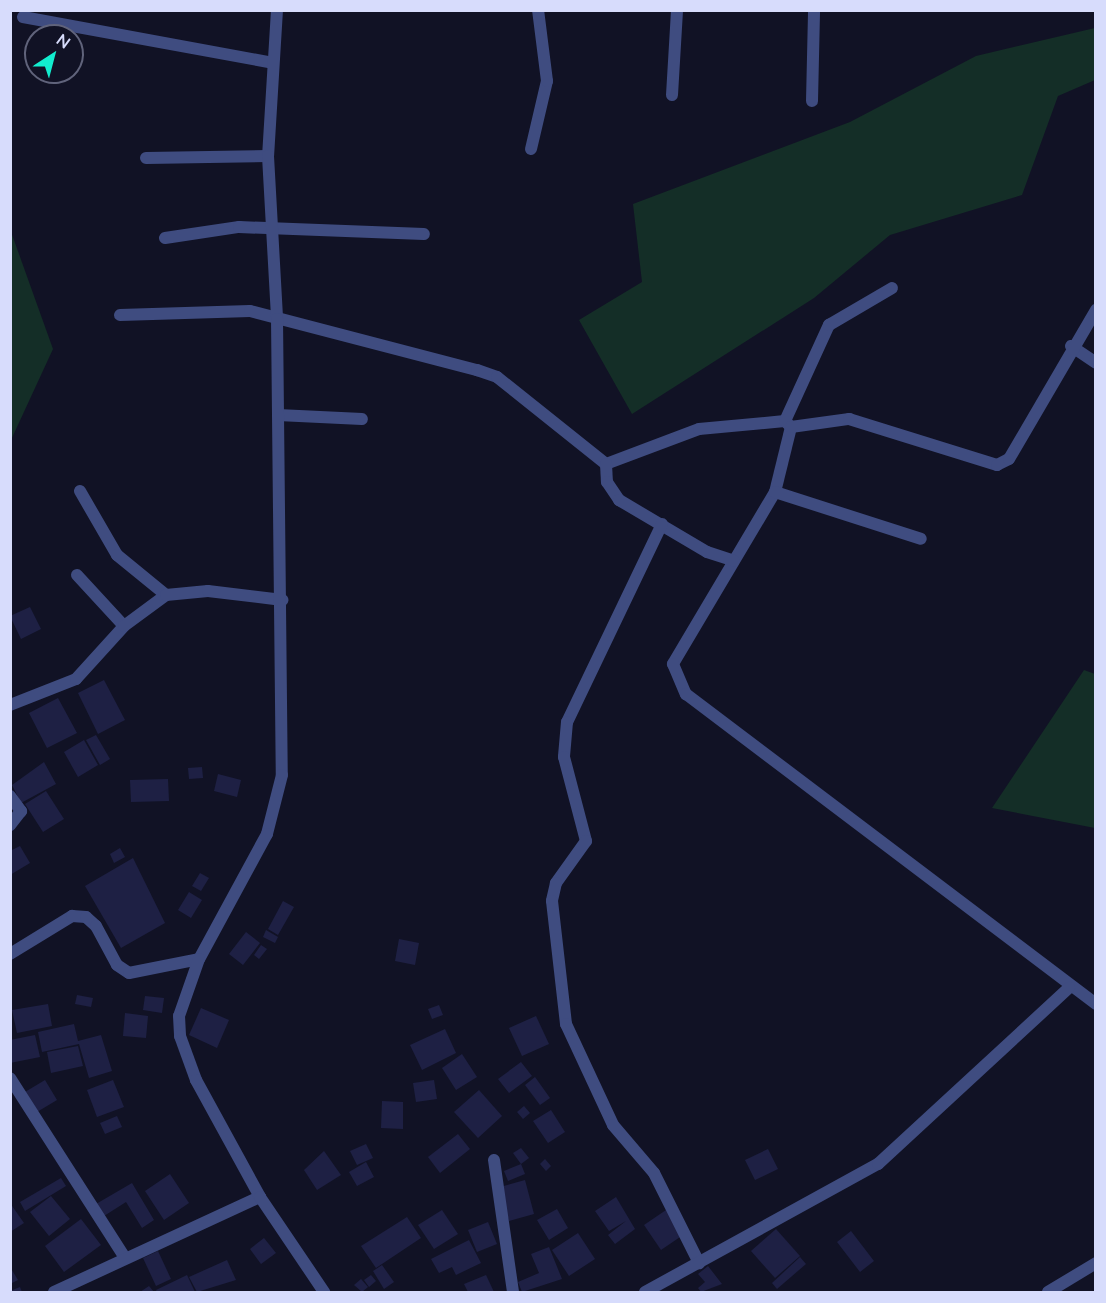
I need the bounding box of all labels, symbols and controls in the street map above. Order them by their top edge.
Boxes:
north arrow [24,24,84,84]
text: N [53,29,74,52]

